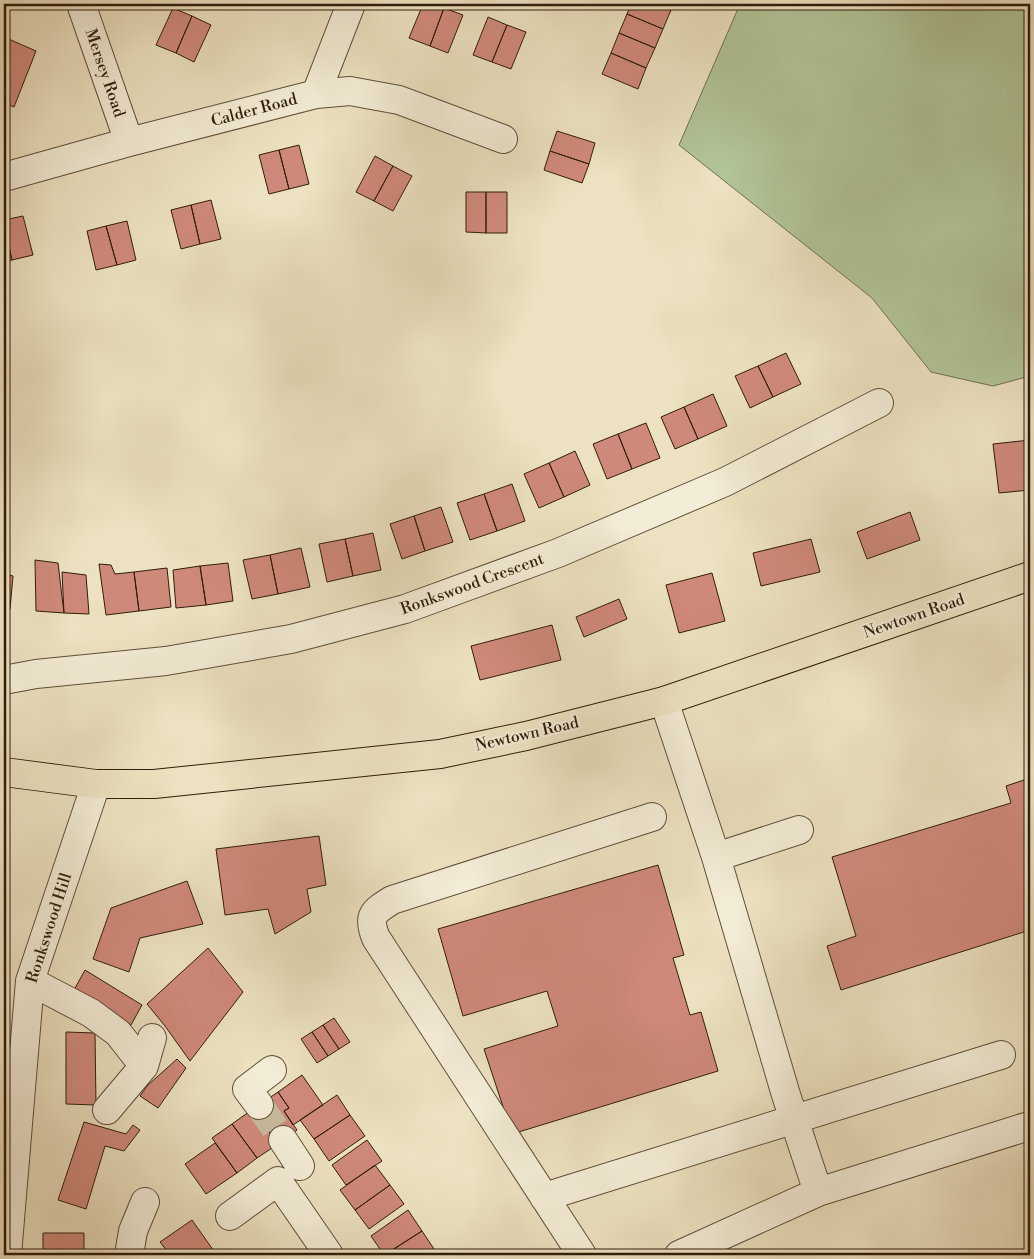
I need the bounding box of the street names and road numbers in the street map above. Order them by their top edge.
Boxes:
street label: Mersey Road [81,26,129,120]
street label: Calder Road [209,89,299,131]
street label: Ronkswood Crescent [398,549,547,619]
street label: Newtown Road [861,589,967,643]
street label: Newtown Road [473,712,581,756]
street label: Ronkswood Hill [22,870,76,986]

